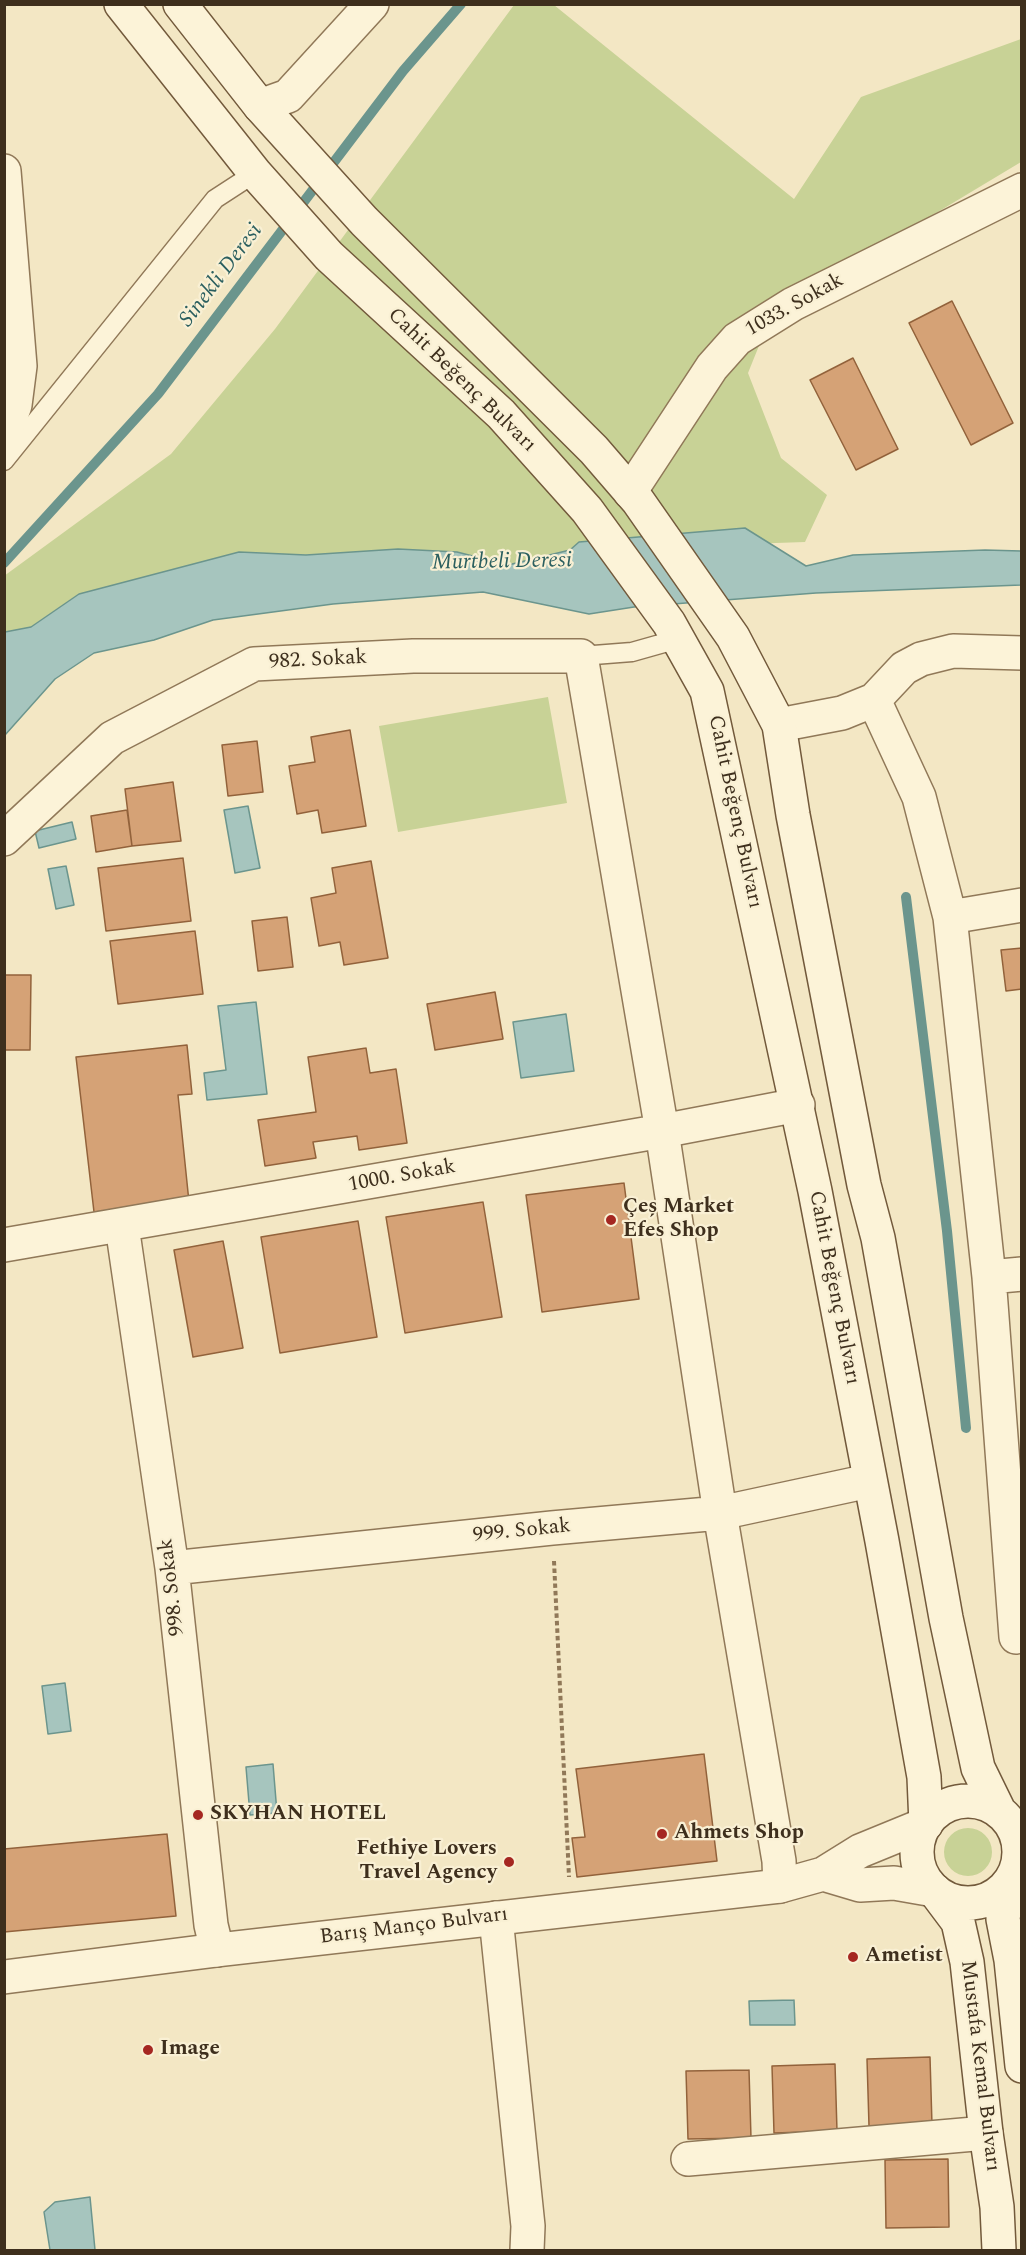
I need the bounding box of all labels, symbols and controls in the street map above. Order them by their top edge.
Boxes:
water label: Sinekli Deresi [175,219,269,333]
street label: 1033. Sokak [741,269,849,343]
street label: Cahit Beğenç Bulvarı [381,304,541,458]
water label: Murtbeli Deresi [432,549,572,577]
street label: 982. Sokak [268,646,368,676]
street label: Cahit Beğenç Bulvarı [701,713,767,911]
street label: 1000. Sokak [346,1155,458,1199]
street label: Cahit Beğenç Bulvarı [802,1189,864,1387]
place label: Çeș Market Efes Shop [623,1195,734,1245]
marker: Çeș Market Efes Shop [604,1213,618,1227]
street label: 999. Sokak [472,1514,572,1550]
street label: 998. Sokak [155,1537,191,1637]
place label: SKYHAN HOTEL [210,1802,386,1828]
marker: SKYHAN HOTEL [191,1808,205,1822]
place label: Ahmets Shop [674,1821,804,1847]
marker: Ahmets Shop [655,1827,669,1841]
place label: Fethiye Lovers Travel Agency [356,1837,497,1887]
marker: Fethiye Lovers Travel Agency [502,1855,516,1869]
street label: Barış Manço Bulvarı [318,1903,510,1951]
place label: Ametist [865,1944,943,1970]
marker: Ametist [846,1950,860,1964]
street label: Mustafa Kemal Bulvarı [954,1959,1004,2173]
place label: Image [160,2037,220,2063]
marker: Image [141,2043,155,2057]

